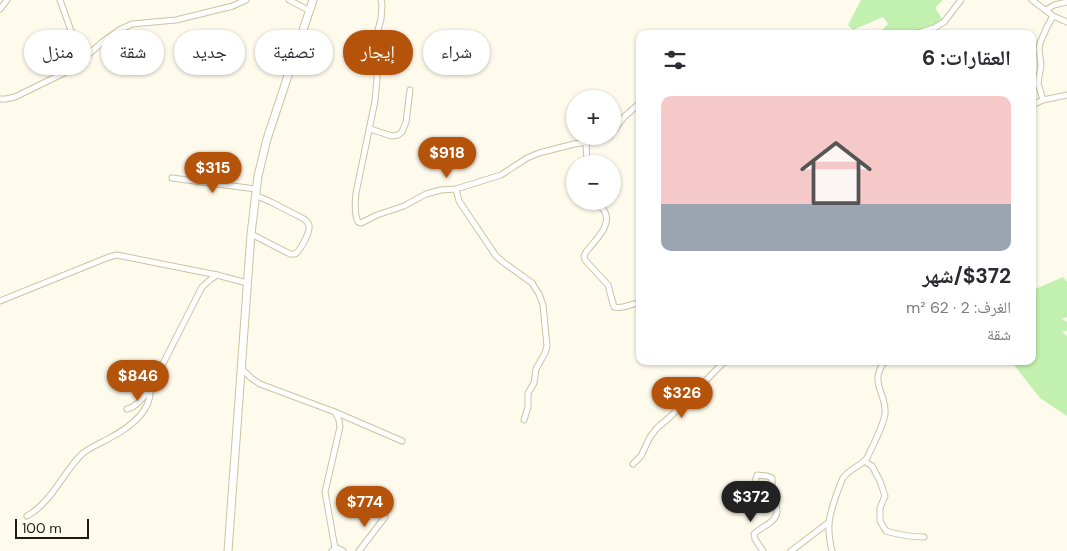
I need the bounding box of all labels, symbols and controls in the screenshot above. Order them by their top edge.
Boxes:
chip: منزل [24,30,91,75]
chip: شقة [101,30,164,75]
chip: جديد [174,30,245,75]
chip: تصفية [255,30,333,75]
chip: إيجار [343,30,413,75]
chip: شراء [423,30,490,75]
text: العقارات: 6 [922,44,1011,72]
icon: filters [661,46,689,74]
map controls [566,90,621,210]
button: + [566,90,621,145]
icon: home [791,128,881,218]
pin: $918 [417,136,477,179]
text: $918 [429,142,465,163]
pin: $315 [183,152,243,194]
button: − [566,155,621,210]
text: $315 [196,157,230,178]
text: $372/شهر [922,262,1011,290]
text: الغرف: 2 · 62 m² [906,297,1011,318]
text: شقة [987,324,1011,345]
pin: $846 [108,360,168,402]
text: $846 [118,365,158,386]
pin: $326 [652,376,712,419]
text: $326 [663,382,701,403]
pin: $372 [721,480,781,523]
pin: $774 [335,486,395,528]
text: $372 [733,486,769,507]
text: $774 [347,491,383,512]
scale bar [15,516,89,539]
text: 100 m [22,519,62,537]

